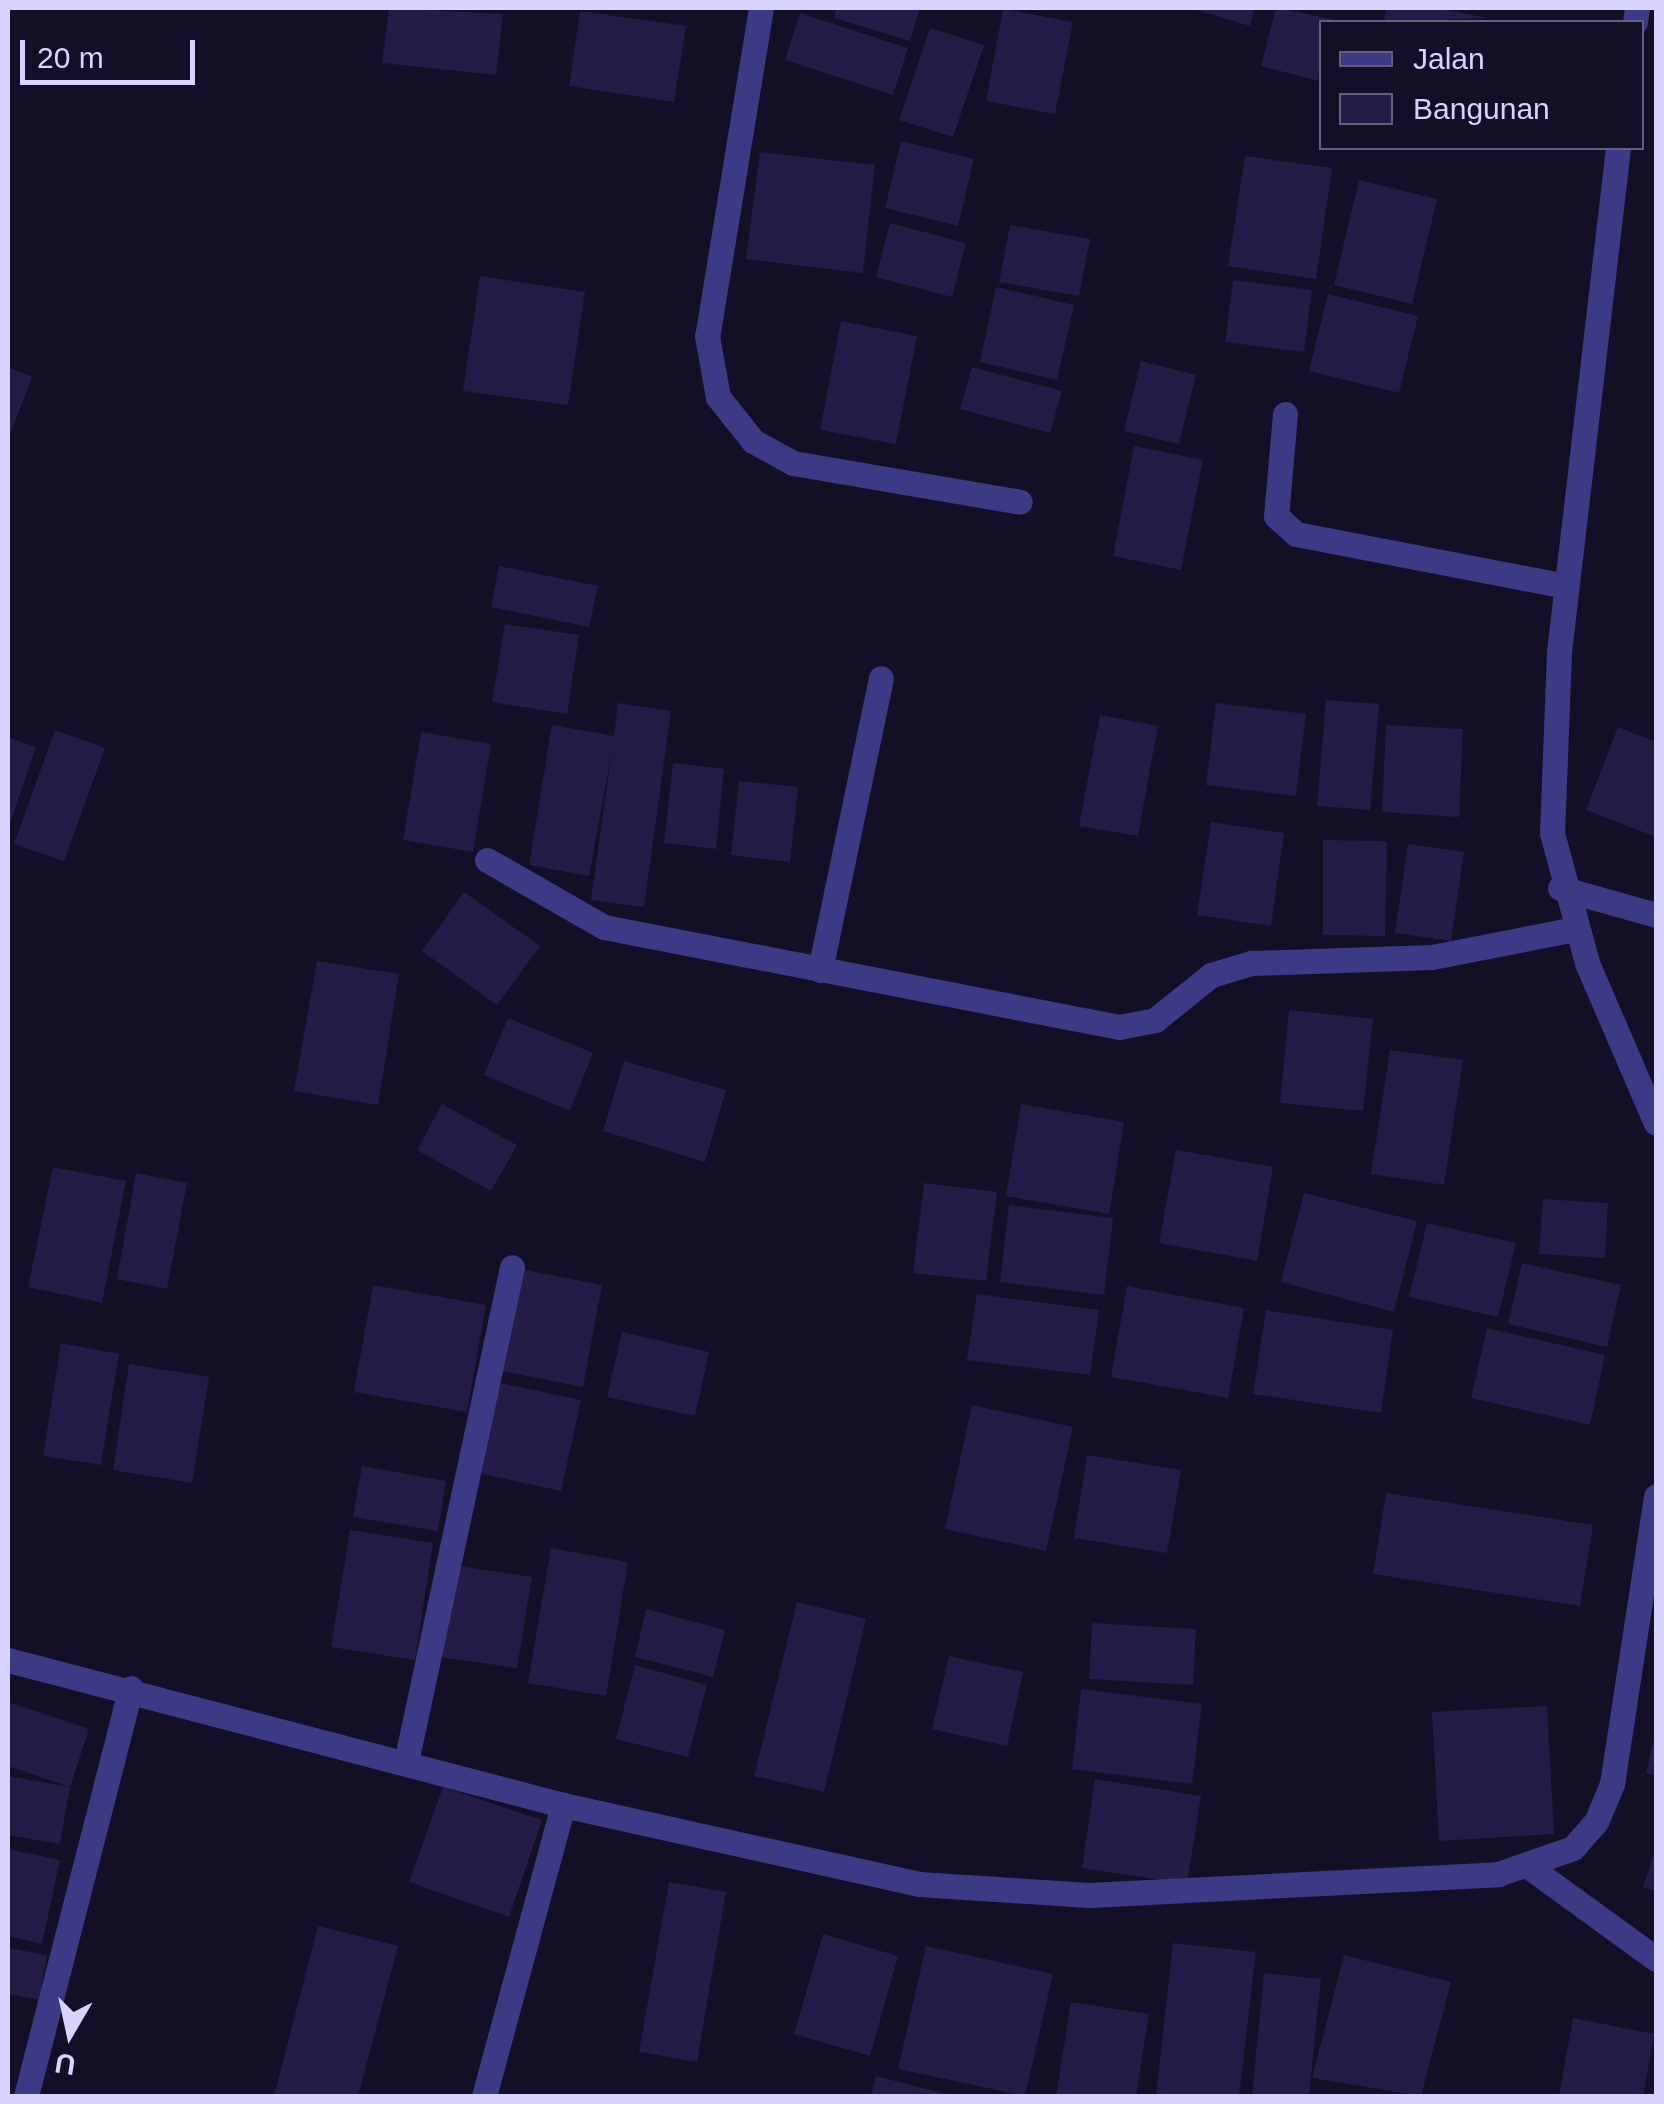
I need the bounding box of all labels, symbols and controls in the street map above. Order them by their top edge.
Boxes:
scale bar [25,20,200,82]
legend [1319,20,1644,150]
text: 20 m [37,41,104,74]
text: Jalan [1413,42,1485,75]
text: Bangunan [1413,92,1550,125]
north arrow [20,1984,120,2084]
text: U [53,2047,78,2081]

